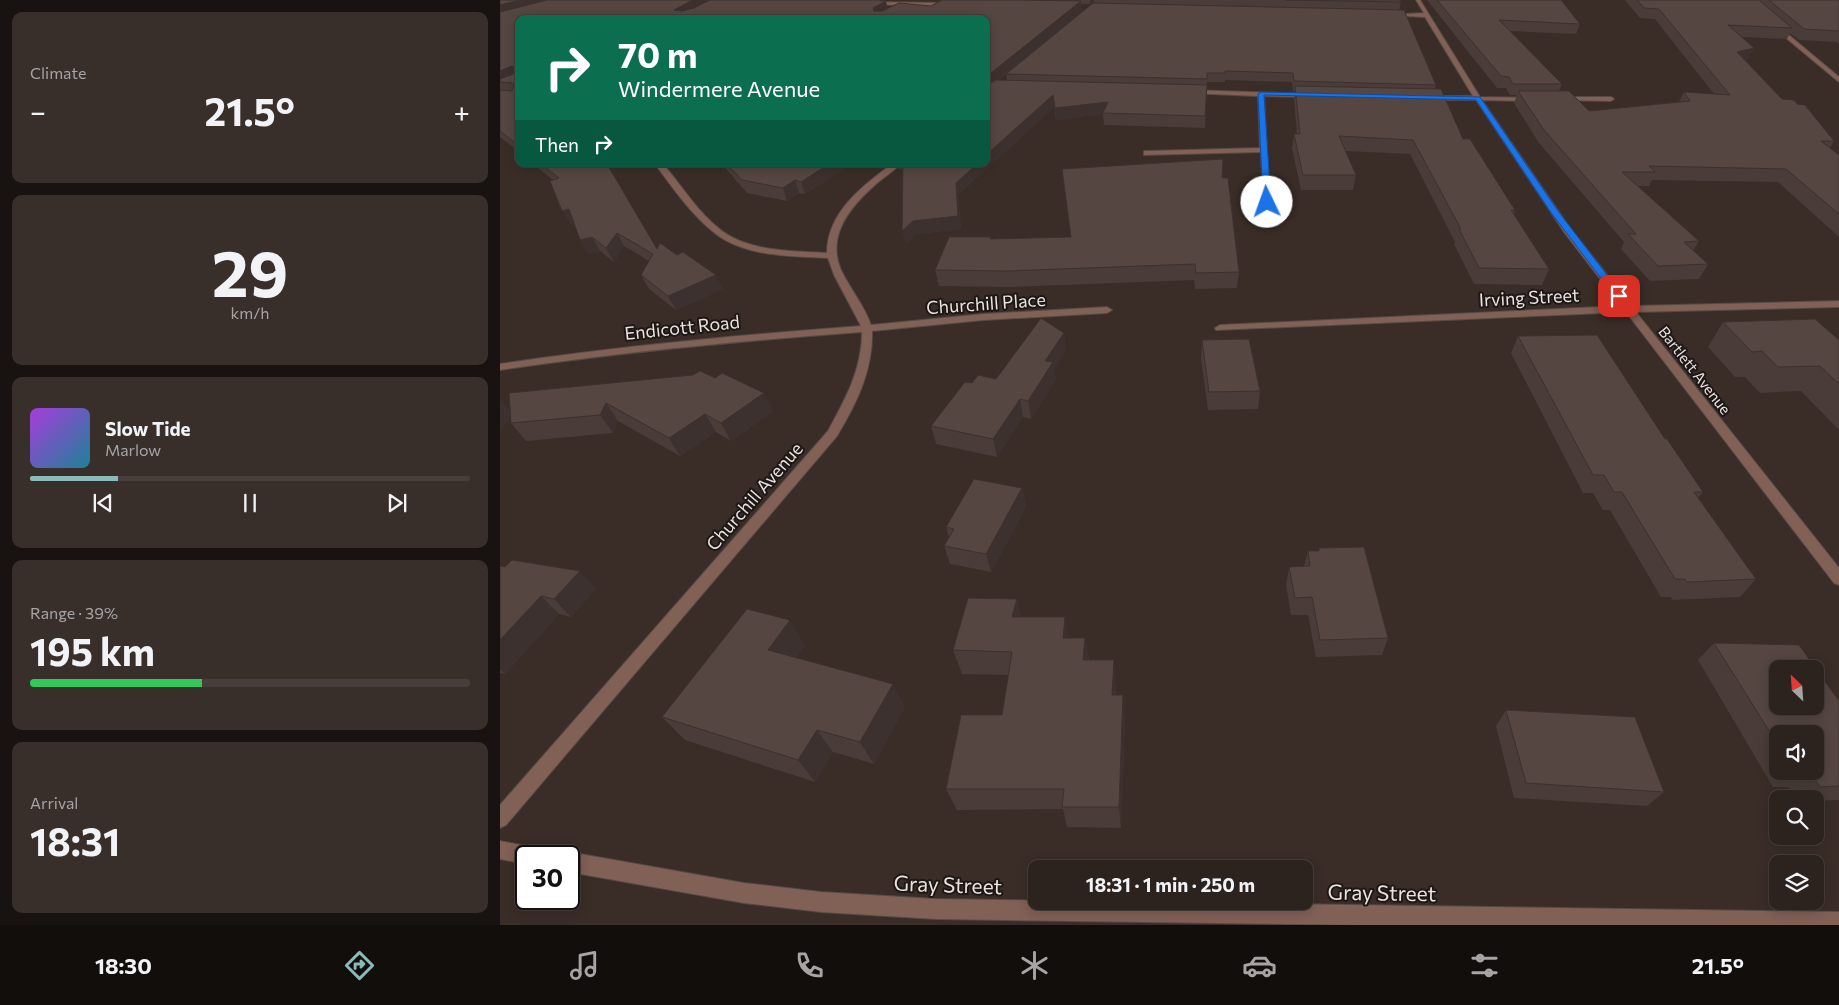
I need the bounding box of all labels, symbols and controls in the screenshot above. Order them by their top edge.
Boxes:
text: 70 m [618,32,698,75]
icon: right [535,35,600,100]
text: Climate [30,63,86,82]
text: Windermere Avenue [618,75,820,102]
text: 21.5° [205,87,295,134]
text: − [30,94,46,128]
text: + [454,94,470,128]
icon: right [589,130,617,158]
text: Then [535,133,579,156]
position arrow [1240,175,1292,227]
text: 29 [212,231,288,310]
pin [1598,275,1640,317]
icon: arrive [1605,282,1633,310]
street label: Irving Street [1478,283,1580,311]
street label: Churchill Place [926,288,1046,318]
text: km/h [231,303,269,322]
street label: Endicott Road [623,310,741,344]
street label: Bartlett Avenue [1655,323,1735,418]
text: Slow Tide [105,417,191,440]
street label: Churchill Avenue [701,437,807,555]
text: Marlow [105,440,161,459]
icon: previous [89,489,117,517]
icon: pause [236,489,264,517]
icon: next [383,489,411,517]
text: Range · 39% [30,603,118,622]
text: 195 km [30,627,155,674]
north arrow [1769,660,1824,715]
map controls [1769,660,1824,910]
button: sound [1769,725,1824,780]
button: search [1769,790,1824,845]
text: Arrival [30,793,78,812]
text: 18:31 [30,817,120,864]
speed limit sign: 30 [515,845,580,910]
button: layers [1769,855,1824,910]
street label: Gray Street [893,870,1003,898]
text: 18:31 · 1 min · 250 m [1086,873,1255,896]
street label: Gray Street [1328,879,1436,905]
icon: directions [342,948,377,983]
icon: music [567,948,602,983]
icon: phone [792,948,827,983]
icon: climate [1017,948,1052,983]
icon: car [1242,948,1277,983]
icon: filters [1467,948,1502,983]
text: 18:30 [95,952,152,979]
text: 21.5° [1692,952,1744,979]

